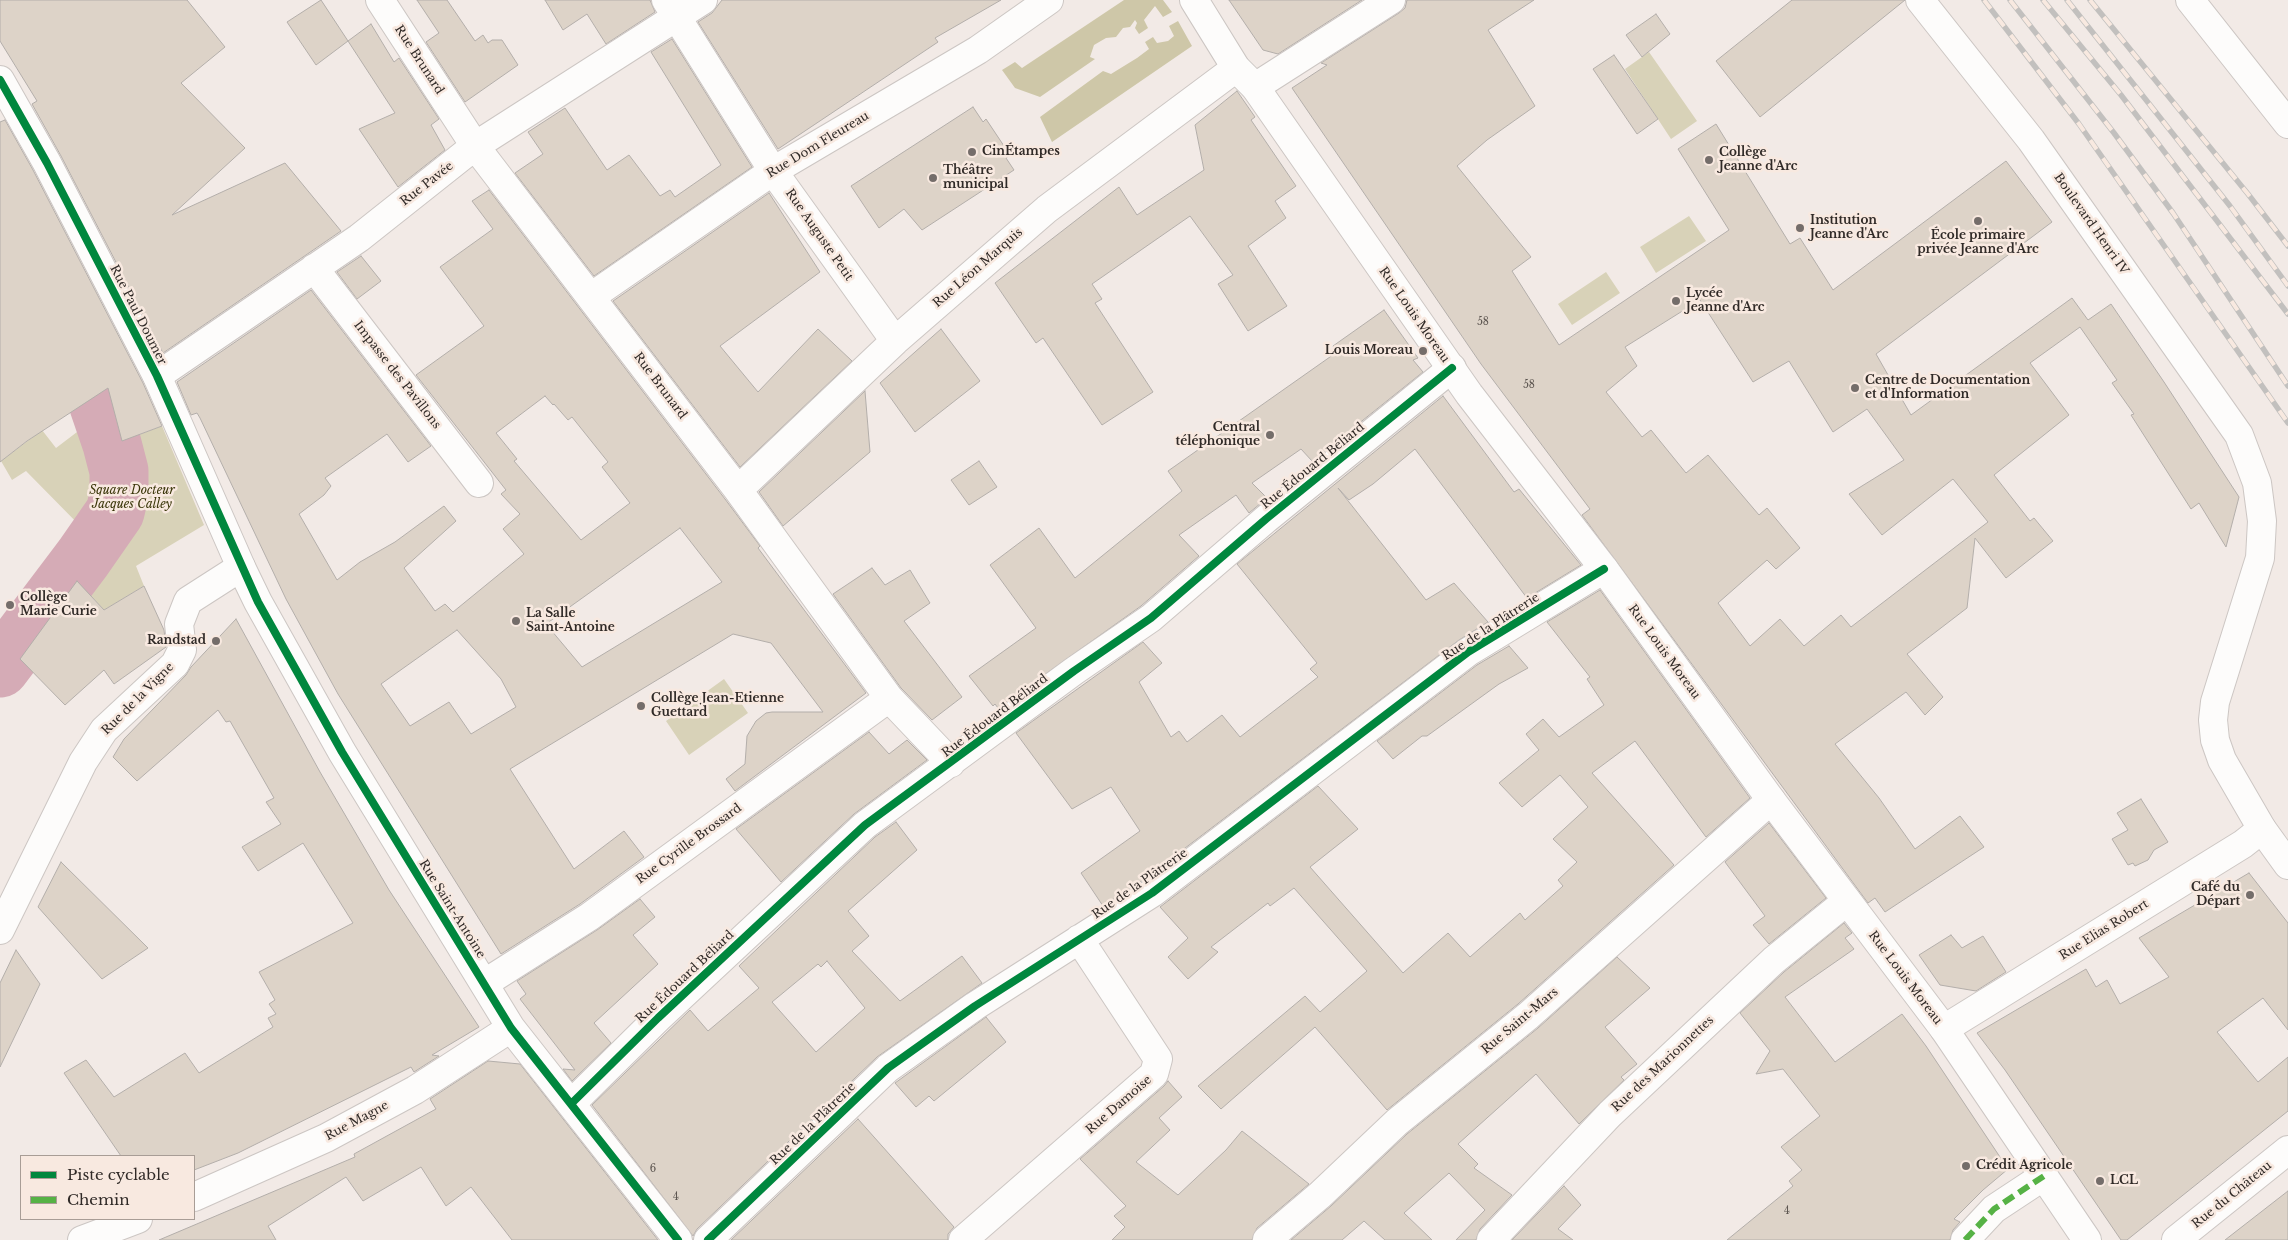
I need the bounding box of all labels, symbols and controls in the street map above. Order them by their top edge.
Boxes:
street label: Rue Brunard [391,23,447,97]
street label: Rue Dom Fleureau [764,109,872,181]
place label: CinÉtampes [982,145,1060,159]
marker: CinÉtampes [966,146,978,158]
place label: Collège Jeanne d'Arc [1719,146,1798,174]
marker: Collège Jeanne d'Arc [1703,154,1715,166]
street label: Rue Pavée [398,159,456,209]
place label: Théâtre municipal [943,164,1008,192]
street label: Boulevard Henri IV [2051,171,2131,277]
marker: Théâtre municipal [927,172,939,184]
street label: Rue Auguste Petit [782,186,856,284]
place label: Institution Jeanne d'Arc [1810,214,1889,242]
marker: École primaire privée Jeanne d'Arc [1972,215,1984,227]
marker: Institution Jeanne d'Arc [1794,222,1806,234]
street label: Rue Léon Marquis [930,225,1026,311]
place label: École primaire privée Jeanne d'Arc [1917,229,2039,257]
street label: Rue Paul Doumer [107,263,169,367]
street label: Rue Louis Moreau [1376,265,1452,365]
place label: Lycée Jeanne d'Arc [1686,287,1765,315]
marker: Lycée Jeanne d'Arc [1670,295,1682,307]
house number: 58 [1477,316,1489,328]
street label: Impasse des Pavillons [350,318,444,432]
place label: Louis Moreau [1325,344,1413,358]
marker: Louis Moreau [1417,345,1429,357]
street label: Rue Brunard [630,350,690,422]
place label: Centre de Documentation et d'Information [1865,374,2030,402]
house number: 58 [1523,379,1535,391]
marker: Centre de Documentation et d'Information [1849,382,1861,394]
street label: Rue Édouard Béliard [1258,420,1368,512]
place label: Central téléphonique [1176,421,1260,449]
marker: Central téléphonique [1264,429,1276,441]
park label: Square Docteur Jacques Calley [89,484,175,512]
street label: Rue de la Plâtrerie [1440,590,1542,664]
place label: Collège Marie Curie [20,591,97,619]
marker: Collège Marie Curie [4,599,16,611]
street label: Rue Louis Moreau [1625,602,1703,702]
place label: La Salle Saint-Antoine [526,607,615,635]
marker: La Salle Saint-Antoine [510,615,522,627]
place label: Randstad [147,634,206,648]
marker: Randstad [210,635,222,647]
street label: Rue de la Vigne [99,660,177,738]
street label: Rue Édouard Béliard [939,672,1051,760]
place label: Collège Jean-Etienne Guettard [651,692,784,720]
marker: Collège Jean-Etienne Guettard [635,700,647,712]
street label: Rue Cyrille Brossard [633,801,745,887]
street label: Rue de la Plâtrerie [1090,846,1190,922]
street label: Rue Saint-Antoine [416,857,488,961]
place label: Café du Départ [2191,881,2240,909]
marker: Café du Départ [2244,889,2256,901]
street label: Rue Elias Robert [2057,897,2151,963]
street label: Rue Édouard Béliard [633,928,737,1026]
street label: Rue Louis Moreau [1865,928,1945,1028]
street label: Rue Saint-Mars [1479,985,1561,1057]
street label: Rue des Marionnettes [1609,1013,1717,1115]
street label: Rue Damoise [1083,1073,1155,1137]
street label: Rue de la Plâtrerie [767,1080,859,1168]
street label: Rue Magne [323,1098,391,1144]
legend [20,1155,195,1220]
place label: Crédit Agricole [1976,1159,2073,1173]
street label: Rue du Château [2189,1159,2275,1231]
marker: Crédit Agricole [1960,1160,1972,1172]
house number: 6 [650,1163,656,1175]
text: Piste cyclable [67,1165,170,1184]
place label: LCL [2110,1174,2138,1188]
marker: LCL [2094,1175,2106,1187]
text: Chemin [67,1190,130,1209]
house number: 4 [673,1191,679,1203]
house number: 4 [1784,1205,1790,1217]

